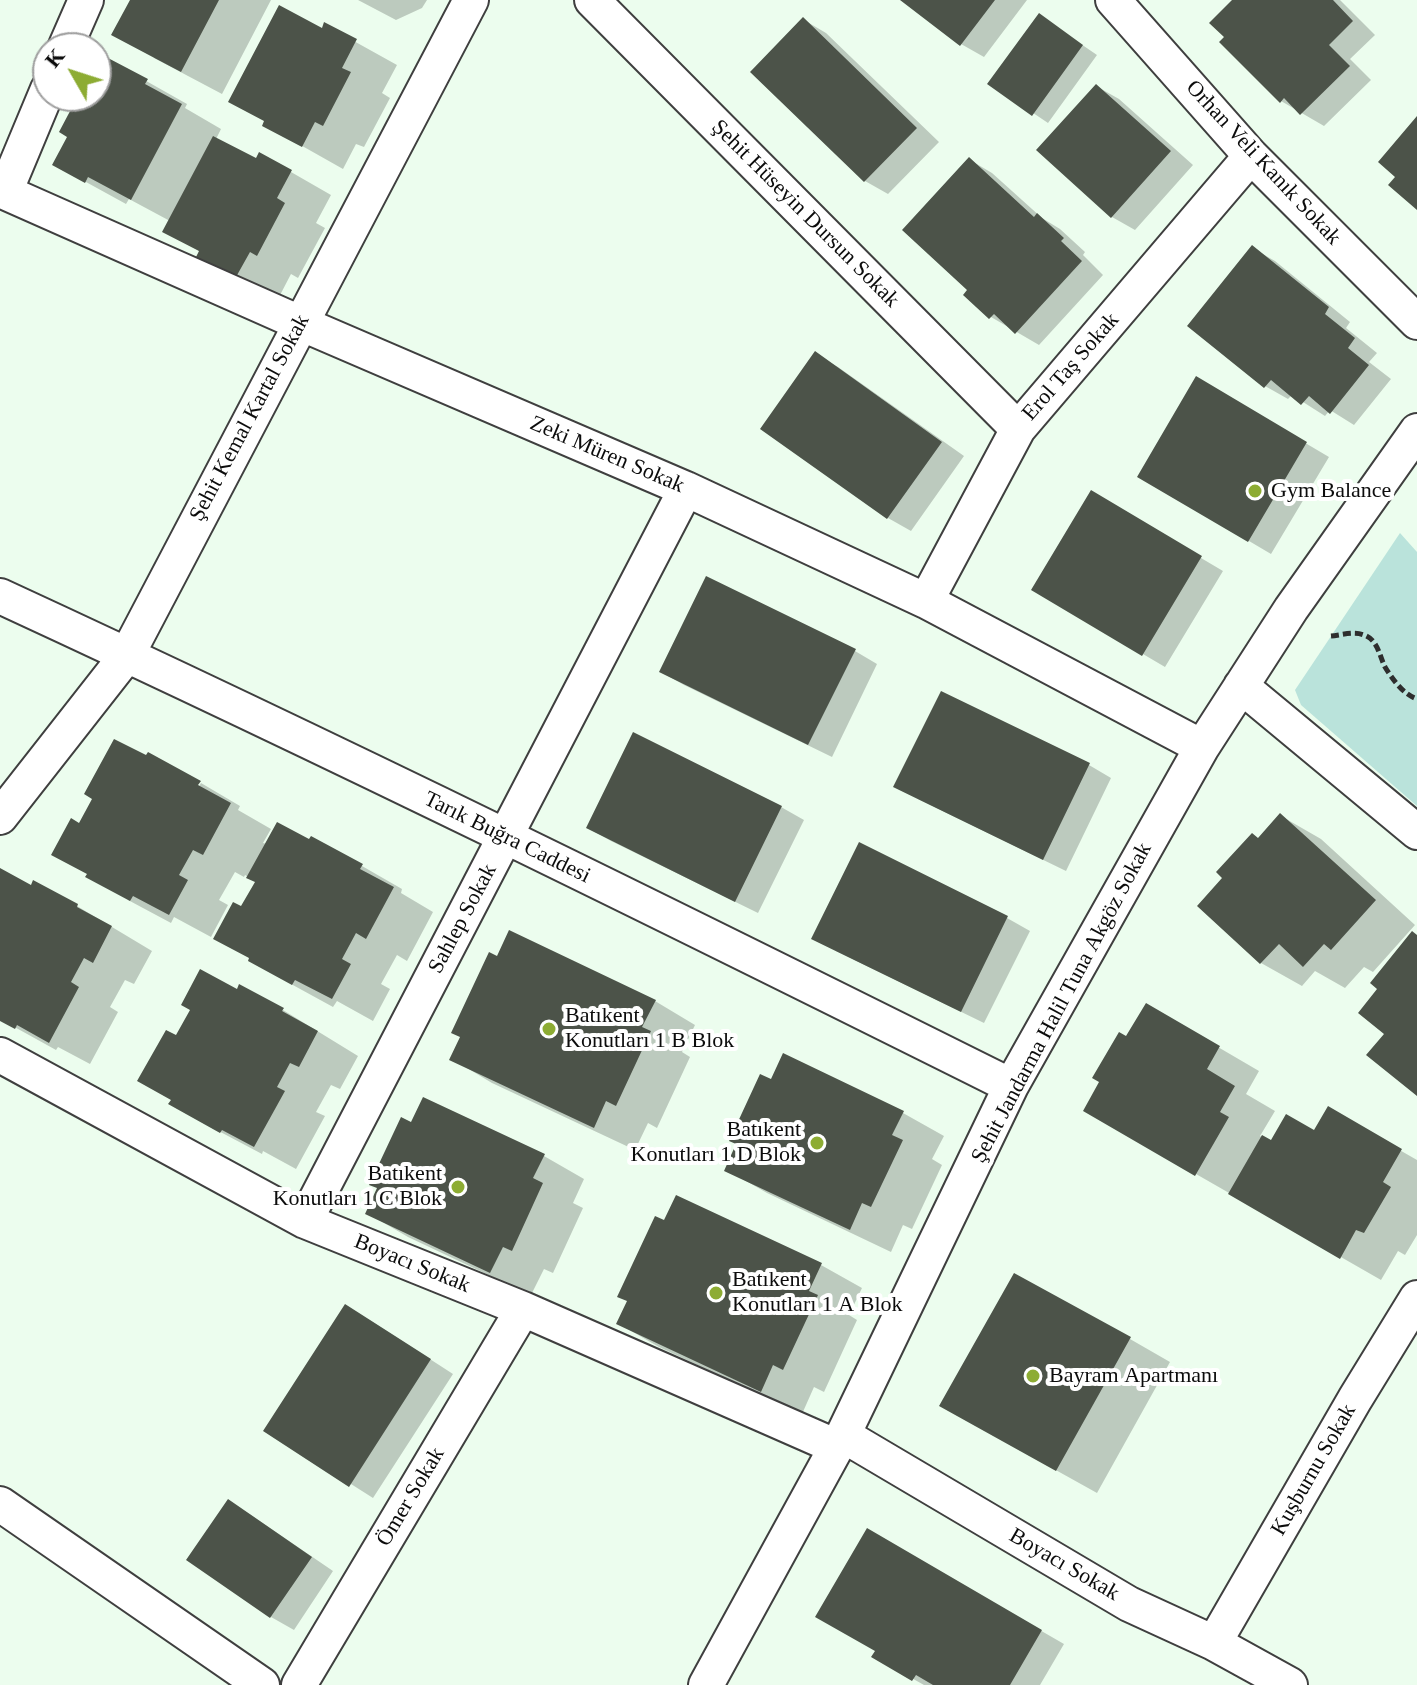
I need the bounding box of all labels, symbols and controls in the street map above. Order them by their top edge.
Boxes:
north arrow [32,32,112,112]
text: K [39,43,70,72]
street label: Orhan Veli Kanık Sokak [1180,75,1346,251]
street label: Şehit Hüseyin Dursun Sokak [706,115,904,313]
street label: Erol Taş Sokak [1017,308,1125,426]
street label: Şehit Kemal Kartal Sokak [184,310,316,526]
street label: Zeki Müren Sokak [526,411,688,499]
place label: Gym Balance [1271,478,1391,504]
marker: Gym Balance [1246,482,1264,500]
street label: Tarık Buğra Caddesi [420,786,594,890]
street label: Şehit Jandarma Halil Tuna Akgöz Sokak [966,838,1158,1168]
street label: Sahlep Sokak [423,860,503,978]
place label: Batıkent Konutları 1 B Blok [565,1003,734,1054]
marker: Batıkent Konutları 1 B Blok [540,1020,558,1038]
place label: Batıkent Konutları 1 D Blok [631,1117,801,1168]
marker: Batıkent Konutları 1 D Blok [808,1134,826,1152]
place label: Batıkent Konutları 1 C Blok [273,1161,442,1212]
marker: Batıkent Konutları 1 C Blok [449,1178,467,1196]
street label: Boyacı Sokak [350,1229,474,1299]
place label: Batıkent Konutları 1 A Blok [732,1267,902,1318]
marker: Batıkent Konutları 1 A Blok [707,1284,725,1302]
place label: Bayram Apartmanı [1049,1363,1218,1389]
marker: Bayram Apartmanı [1024,1367,1042,1385]
street label: Kuşburnu Sokak [1266,1400,1362,1540]
street label: Ömer Sokak [371,1443,451,1551]
street label: Boyacı Sokak [1004,1523,1124,1607]

